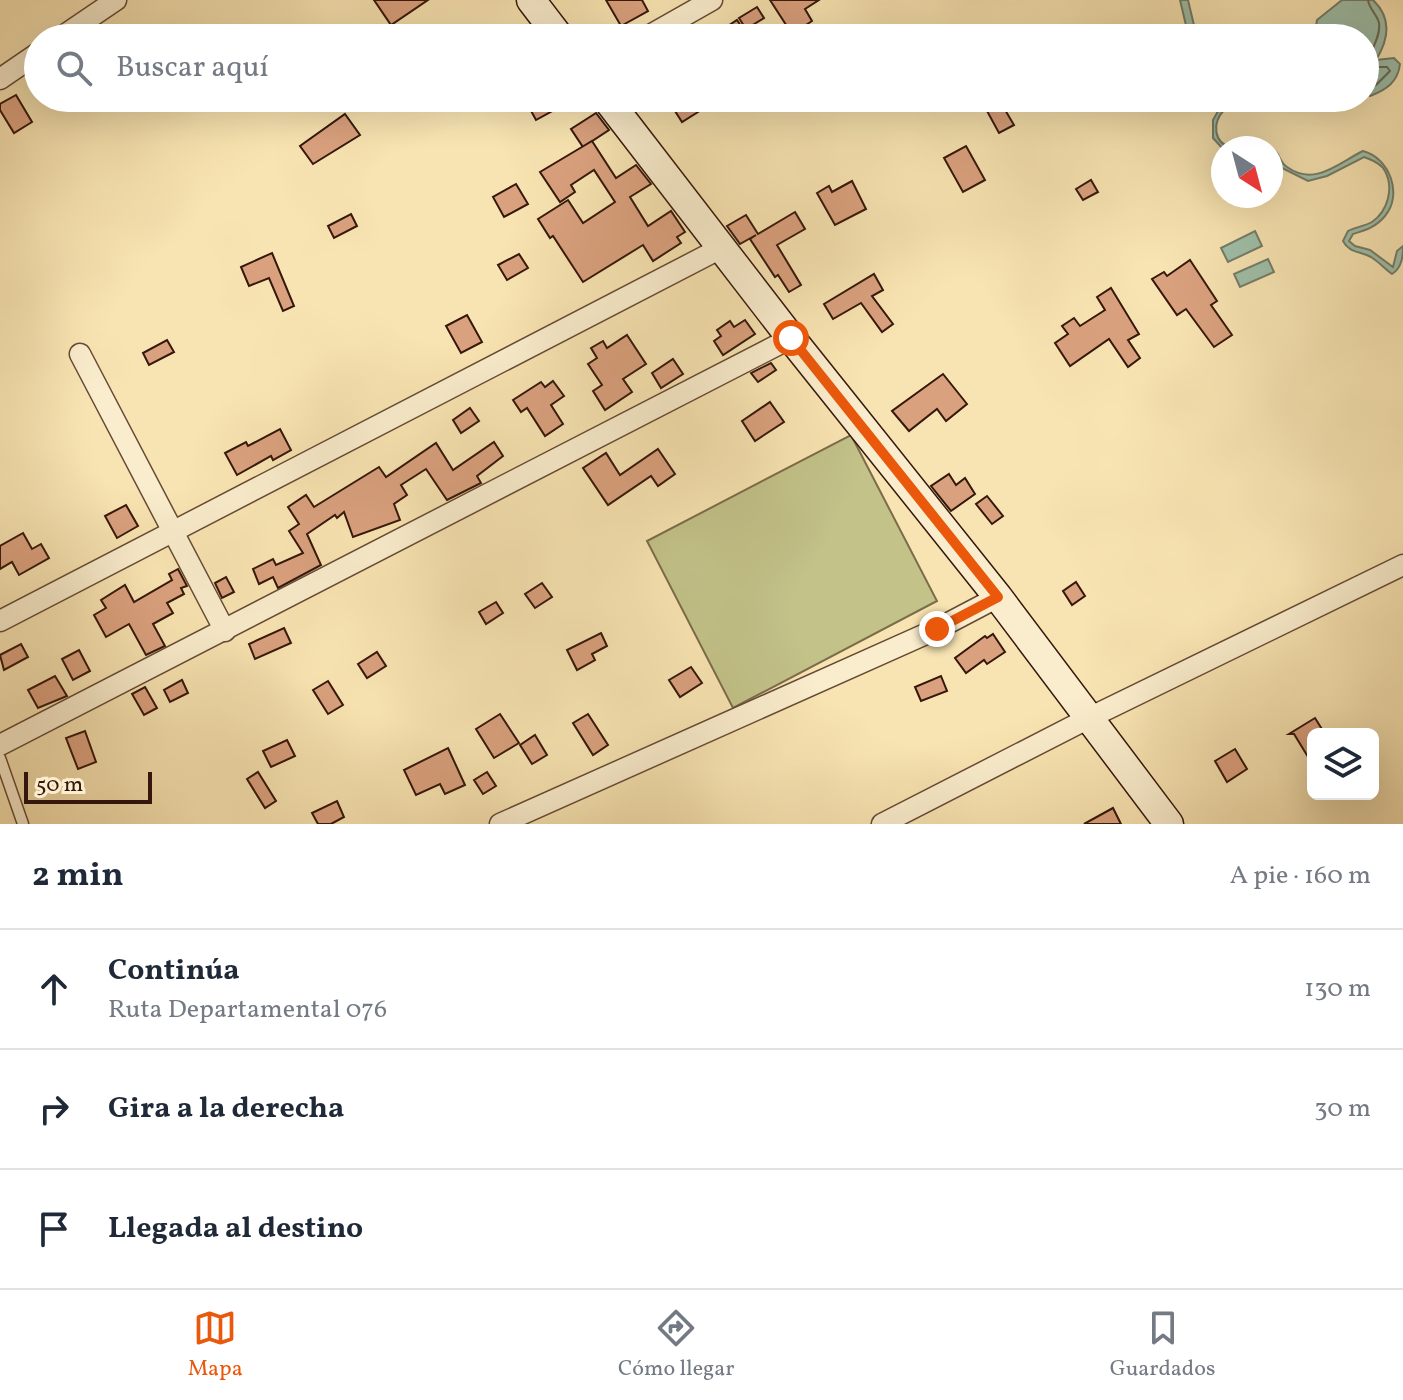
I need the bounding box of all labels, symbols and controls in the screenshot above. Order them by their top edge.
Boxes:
search box [24,24,1379,112]
icon: search [52,46,96,90]
text: Buscar aquí [116,47,269,89]
north arrow [1211,136,1283,208]
route start [773,320,809,356]
route end [919,611,955,647]
map controls [1307,728,1379,800]
button: layers [1307,728,1379,800]
scale bar [24,768,152,804]
text: 50 m [36,770,83,801]
text: 2 min [32,853,124,900]
text: A pie · 160 m [1230,858,1371,894]
text: Continúa [108,950,240,992]
icon: ahead [32,967,76,1011]
text: 130 m [1304,971,1371,1007]
text: Ruta Departamental 076 [108,992,387,1028]
icon: right [32,1087,76,1131]
text: Gira a la derecha [108,1088,344,1130]
text: 30 m [1314,1091,1371,1127]
icon: arrive [32,1207,76,1251]
text: Llegada al destino [108,1208,363,1250]
tab: Mapa [188,1306,243,1385]
tab: Cómo llegar [618,1306,735,1385]
tab: Guardados [1110,1306,1215,1385]

